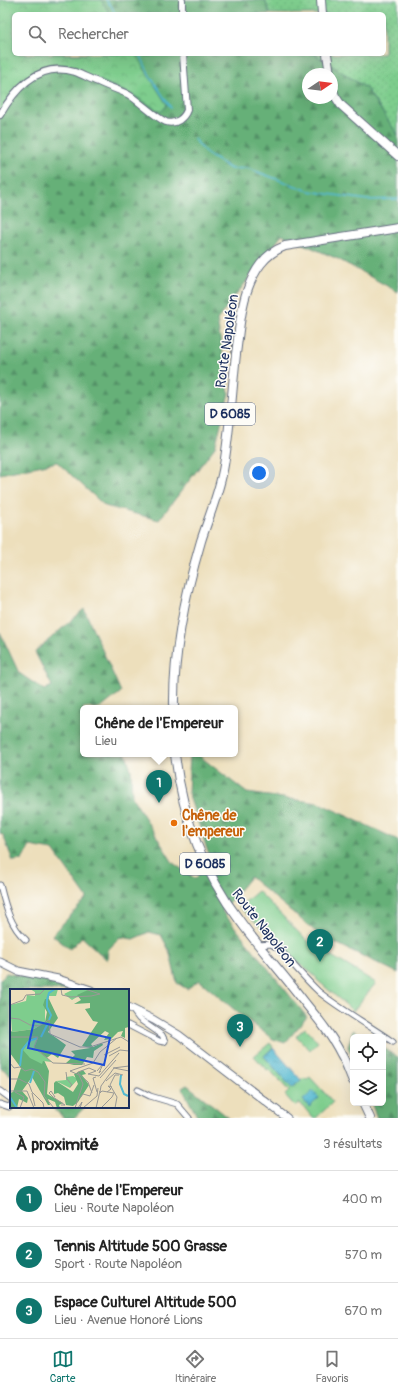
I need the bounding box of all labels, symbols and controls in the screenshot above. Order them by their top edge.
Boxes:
search box [12,12,386,56]
icon: search [26,23,48,45]
text: Rechercher [58,25,129,44]
north arrow [302,68,338,104]
street label: Route Napoléon [212,293,242,389]
road number: D 6085 [205,403,255,425]
your location [249,463,269,483]
popup [80,705,238,757]
text: Chêne de l'Empereur [94,714,224,733]
text: Lieu [94,733,117,749]
pin: 1 [146,770,172,803]
place label: Chêne de l'empereur [182,807,245,840]
marker: Chêne de l'empereur [169,818,179,828]
road number: D 6085 [180,853,230,875]
street label: Route Napoléon [228,886,300,970]
pin: 2 [307,929,333,962]
inset map [10,989,129,1108]
pin: 3 [227,1014,253,1047]
map controls [350,1034,386,1106]
button: locate [350,1034,386,1070]
button: layers [350,1070,386,1106]
text: À proximité [16,1134,99,1155]
text: 3 résultats [323,1136,382,1152]
text: Chêne de l'Empereur [54,1181,183,1200]
text: 1 [26,1191,32,1207]
text: 400 m [342,1191,382,1207]
text: Lieu · Route Napoléon [54,1200,174,1216]
text: Tennis Altitude 500 Grasse [54,1237,227,1256]
text: 2 [25,1247,33,1263]
text: 570 m [345,1247,382,1263]
text: Sport · Route Napoléon [54,1256,182,1272]
text: Espace Culturel Altitude 500 [54,1293,236,1312]
text: 3 [25,1303,33,1319]
text: 670 m [344,1303,382,1319]
text: Lieu · Avenue Honoré Lions [54,1312,203,1328]
tab: Carte [50,1348,75,1385]
tab: Itinéraire [175,1348,216,1385]
tab: Favoris [316,1348,348,1385]

